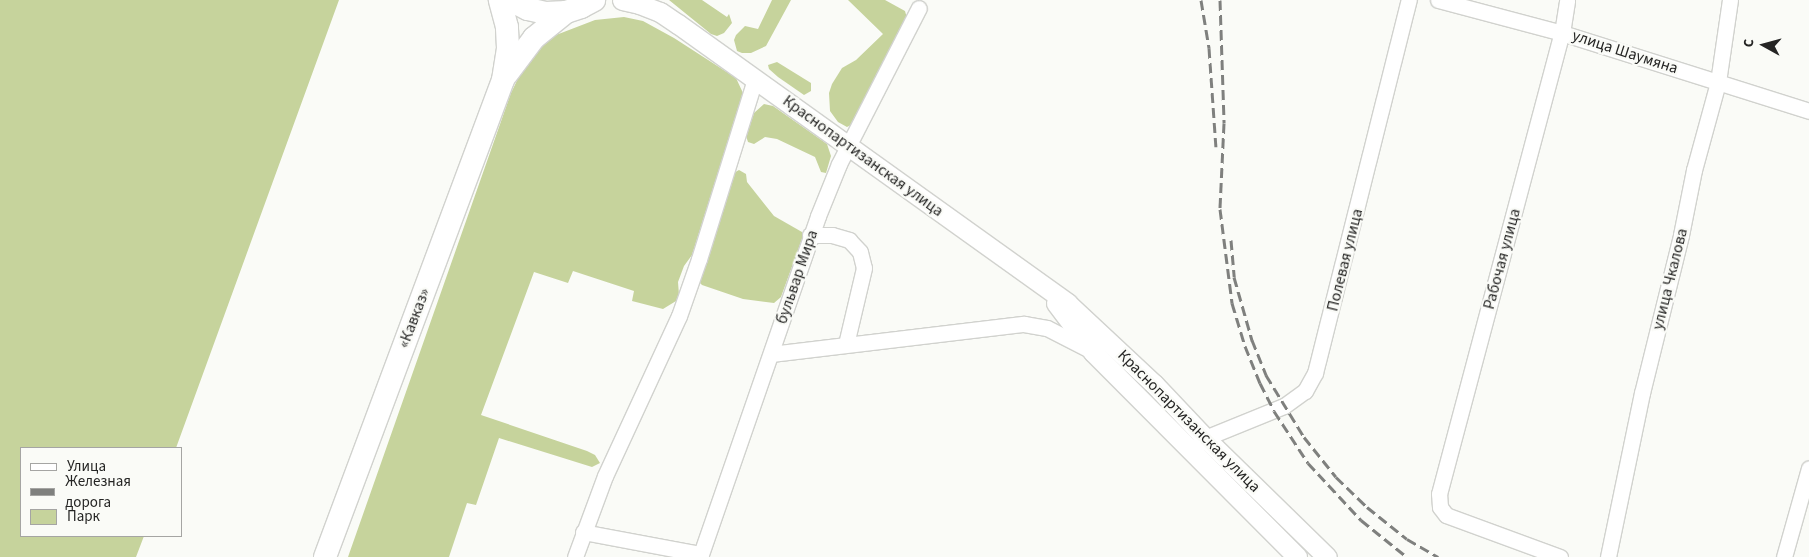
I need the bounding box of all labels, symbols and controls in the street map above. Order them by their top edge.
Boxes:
north arrow [1739,20,1789,70]
street label: улица Шаумяна [1570,26,1680,78]
text: С [1739,38,1760,48]
street label: Краснопартизанская улица [779,91,947,221]
street label: Полевая улица [1323,207,1367,313]
street label: Рабочая улица [1479,207,1525,311]
street label: улица Чкалова [1648,226,1692,332]
street label: бульвар Мира [772,228,822,326]
street label: «Кавказ» [394,285,434,351]
street label: Краснопартизанская улица [1114,346,1264,496]
legend [20,447,182,537]
text: Улица [67,456,106,477]
text: Железная дорога [65,471,131,513]
text: Парк [67,506,100,527]

